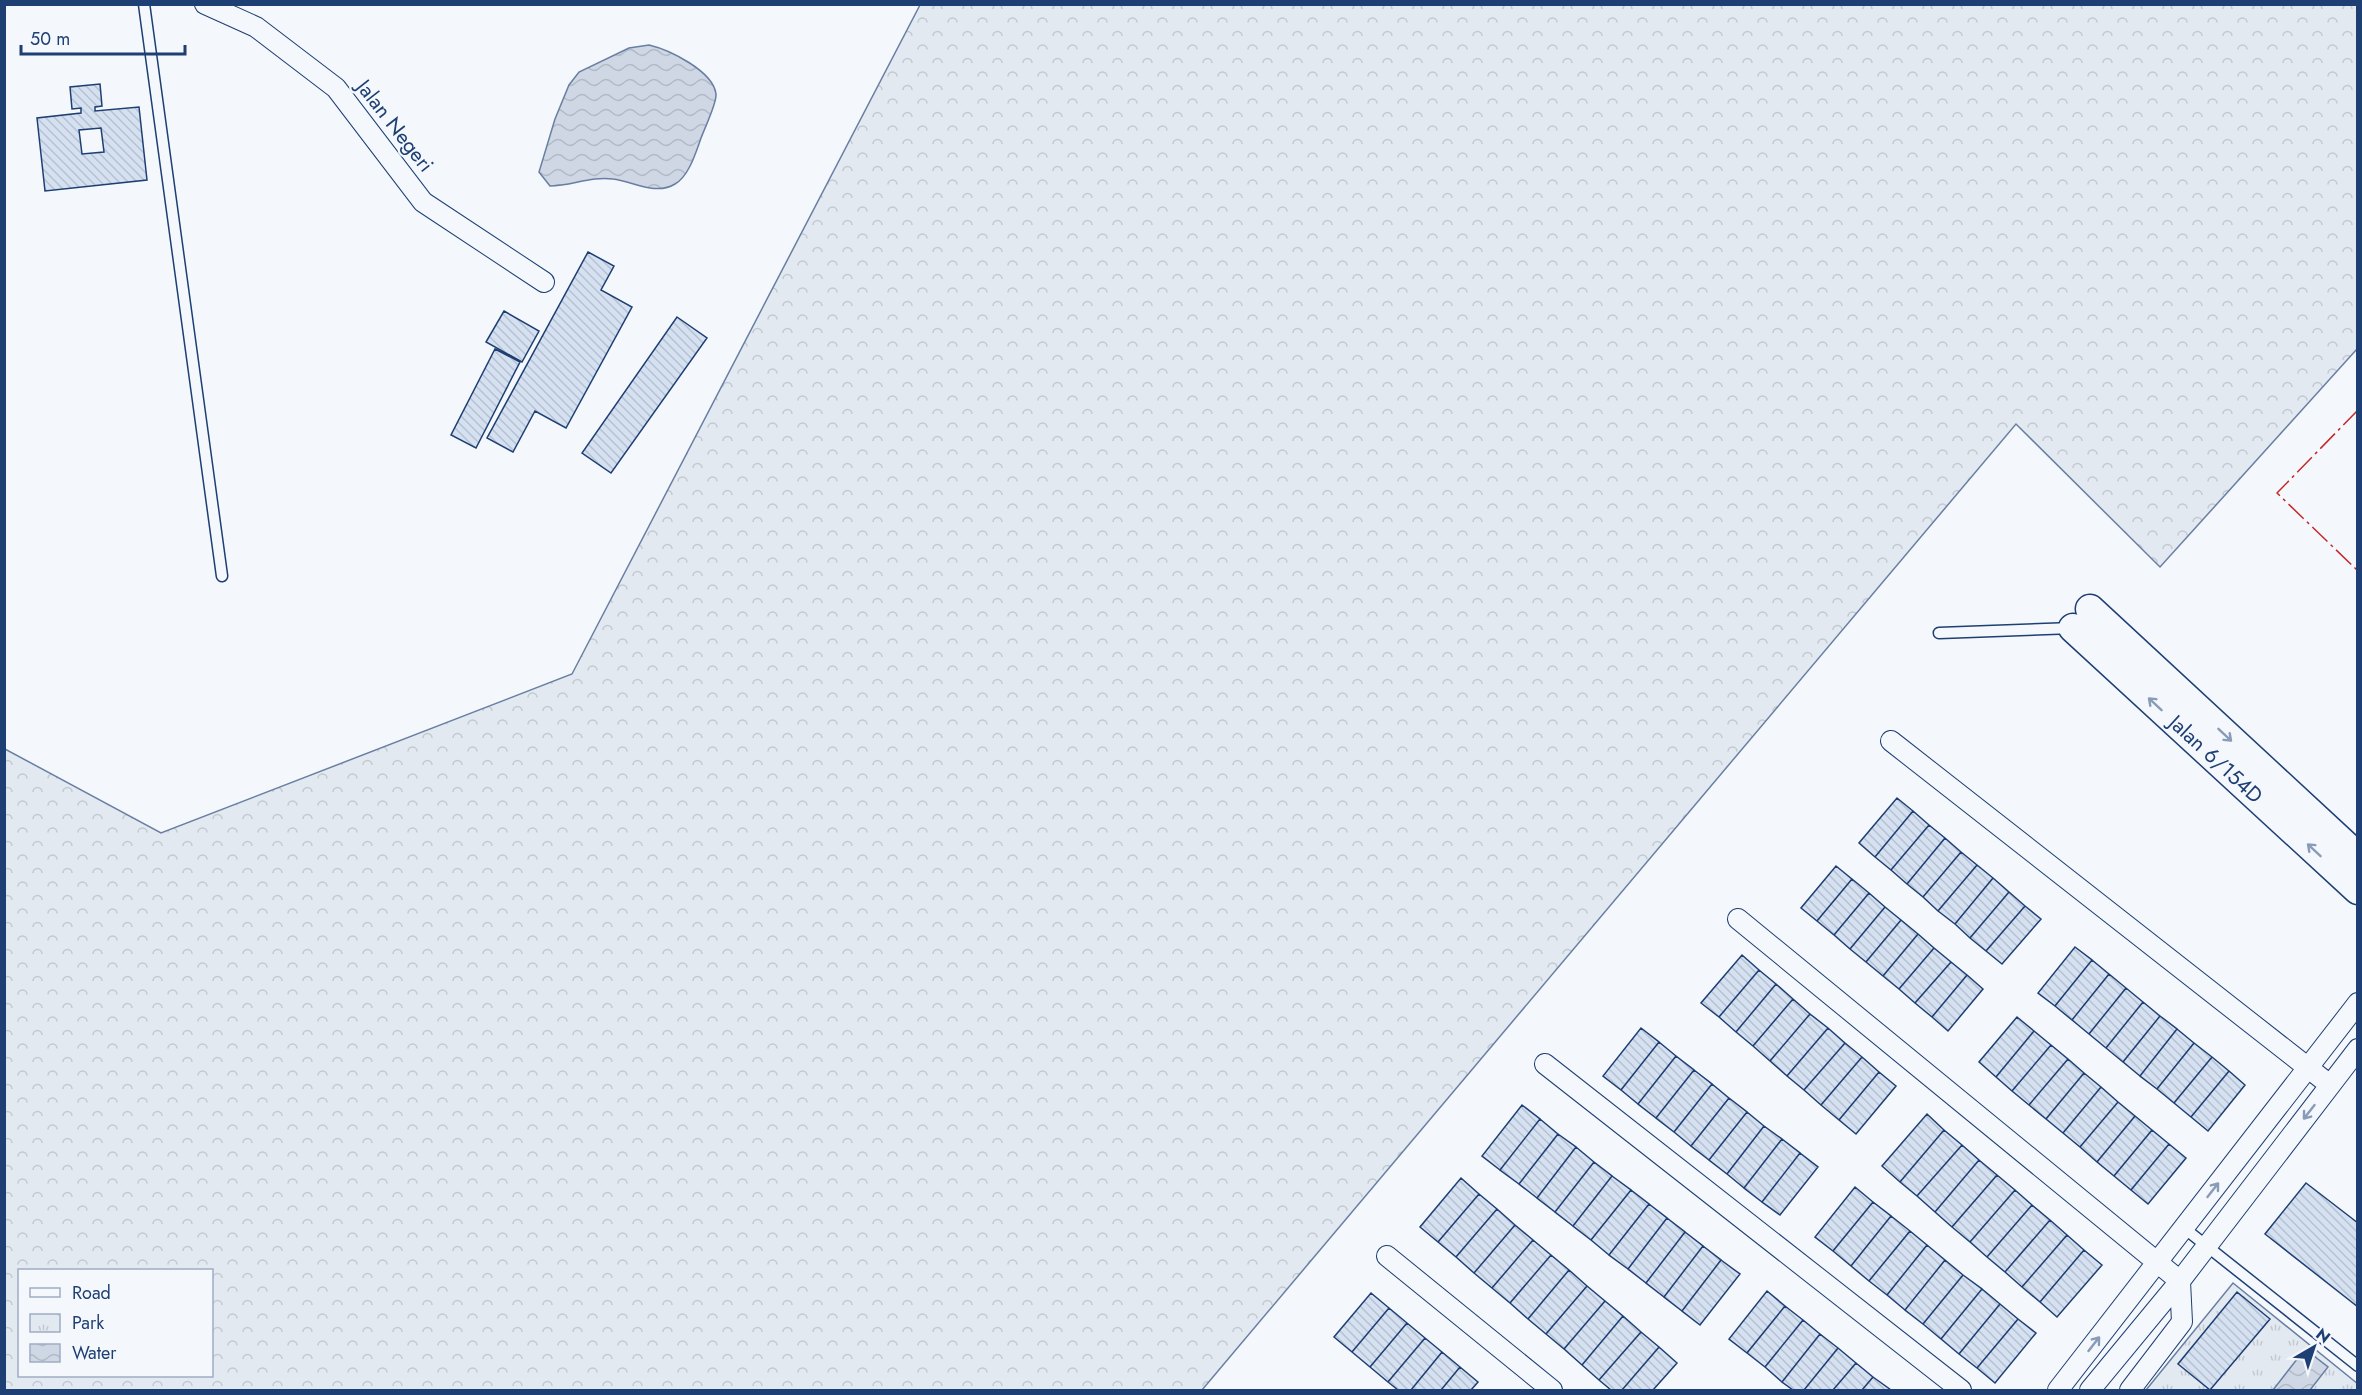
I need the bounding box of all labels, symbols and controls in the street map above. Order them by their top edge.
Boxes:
scale bar [21,18,184,56]
text: 50 m [30,26,70,52]
street label: Jalan Negeri [347,71,441,179]
one-way arrow [2148,697,2163,711]
street label: Jalan 6/154D [2160,706,2269,810]
one-way arrow [2218,728,2233,742]
one-way arrow [2307,843,2322,857]
one-way arrow [2303,1104,2315,1120]
one-way arrow [2206,1182,2219,1198]
legend [18,1269,213,1377]
text: Road [72,1280,111,1306]
text: Park [72,1310,104,1336]
north arrow [2284,1317,2344,1377]
text: N [2311,1323,2335,1349]
one-way arrow [2087,1337,2100,1353]
text: Water [72,1340,117,1366]

